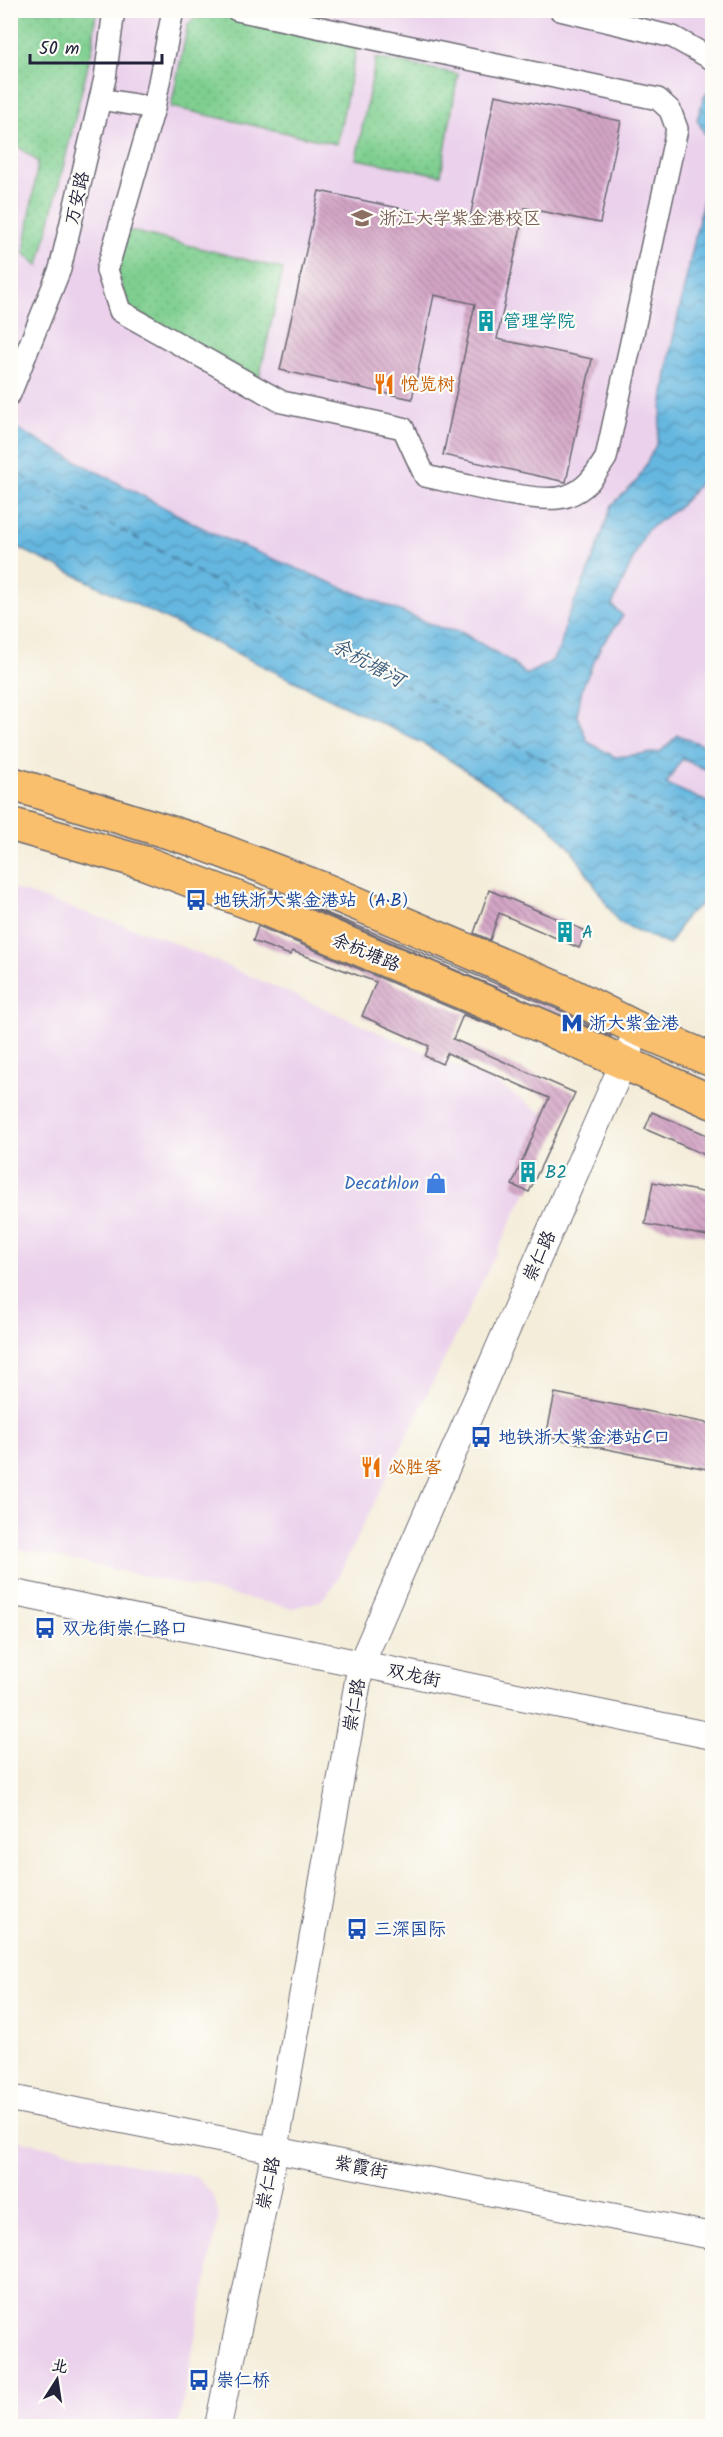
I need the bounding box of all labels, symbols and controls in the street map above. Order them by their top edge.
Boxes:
scale bar [30,27,162,65]
text: 50 m [39,35,79,64]
street label: 万安路 [58,169,99,228]
place label: 浙江大学紫金港校区 [379,205,541,234]
school or university icon: 浙江大学紫金港校区 [350,206,374,230]
place label: 管理学院 [503,308,575,337]
building icon: 管理学院 [474,309,498,333]
place label: 悦览树 [401,371,455,400]
restaurant icon: 悦览树 [372,372,396,396]
water label: 余杭塘河 [324,630,412,699]
place label: 地铁浙大紫金港站（A·B） [213,887,420,916]
bus stop icon: 地铁浙大紫金港站（A·B） [184,888,208,912]
place label: A [582,919,593,948]
building icon: A [553,920,577,944]
street label: 余杭塘路 [327,926,404,981]
place label: 浙大紫金港 [589,1010,679,1039]
metro station icon: 浙大紫金港 [560,1011,584,1035]
place label: B2 [545,1159,567,1188]
building icon: B2 [516,1160,540,1184]
place label: Decathlon [344,1170,419,1199]
shop icon: Decathlon [424,1171,448,1195]
street label: 崇仁路 [516,1226,565,1287]
place label: 地铁浙大紫金港站C口 [498,1424,671,1453]
bus stop icon: 地铁浙大紫金港站C口 [469,1425,493,1449]
place label: 必胜客 [388,1454,442,1483]
restaurant icon: 必胜客 [359,1455,383,1479]
place label: 双龙街崇仁路口 [62,1615,188,1644]
bus stop icon: 双龙街崇仁路口 [33,1616,57,1640]
street label: 双龙街 [384,1657,443,1696]
street label: 崇仁路 [337,1676,374,1734]
place label: 三深国际 [374,1916,446,1945]
bus stop icon: 三深国际 [345,1917,369,1941]
street label: 紫霞街 [331,2149,390,2188]
street label: 崇仁路 [250,2154,289,2213]
north arrow [27,2350,87,2410]
text: 北 [49,2353,70,2381]
place label: 崇仁桥 [216,2367,270,2396]
bus stop icon: 崇仁桥 [187,2368,211,2392]

